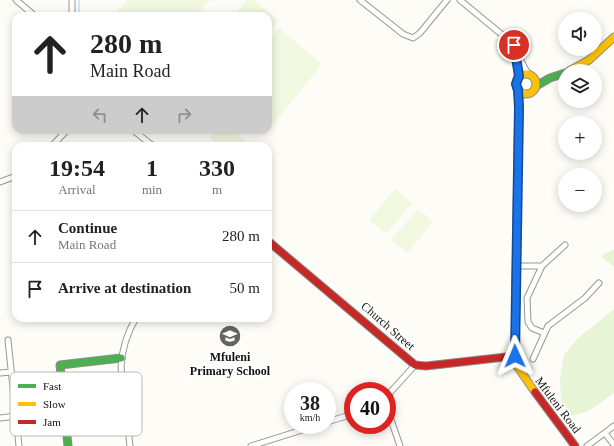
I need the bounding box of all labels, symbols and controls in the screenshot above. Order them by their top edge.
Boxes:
map controls [558,12,602,212]
button: sound [558,12,602,56]
icon: ahead [24,28,76,80]
text: 280 m [90,28,162,59]
pin [497,28,531,62]
icon: arrive [503,34,525,56]
text: Main Road [90,61,171,81]
button: layers [558,64,602,108]
icon: left [89,104,111,126]
icon: ahead [131,104,153,126]
icon: right [173,104,195,126]
button: + [558,116,602,160]
text: 19:54 [49,155,105,181]
text: 1 [146,155,158,181]
text: 330 [199,155,235,181]
button: − [558,168,602,212]
text: Arrival [58,182,96,197]
text: min [142,182,162,197]
text: m [212,182,222,197]
text: Continue [58,220,117,236]
icon: ahead [24,226,46,248]
text: 280 m [222,228,260,244]
text: Main Road [58,237,116,252]
icon: arrive [24,278,46,300]
text: Arrive at destination [58,280,191,296]
text: 50 m [230,280,260,296]
street label: Church Street [358,299,418,353]
school or university icon: Mfuleni Primary School [217,323,243,349]
position arrow [494,335,536,377]
place label: Mfuleni Primary School [190,350,271,378]
legend [10,372,142,436]
street label: Mfuleni Road [532,374,584,436]
text: Fast [43,380,61,392]
speed limit sign: 40 [344,382,396,434]
text: 38 [300,392,320,414]
text: Slow [43,398,66,410]
text: km/h [300,412,320,423]
text: Jam [43,416,61,428]

